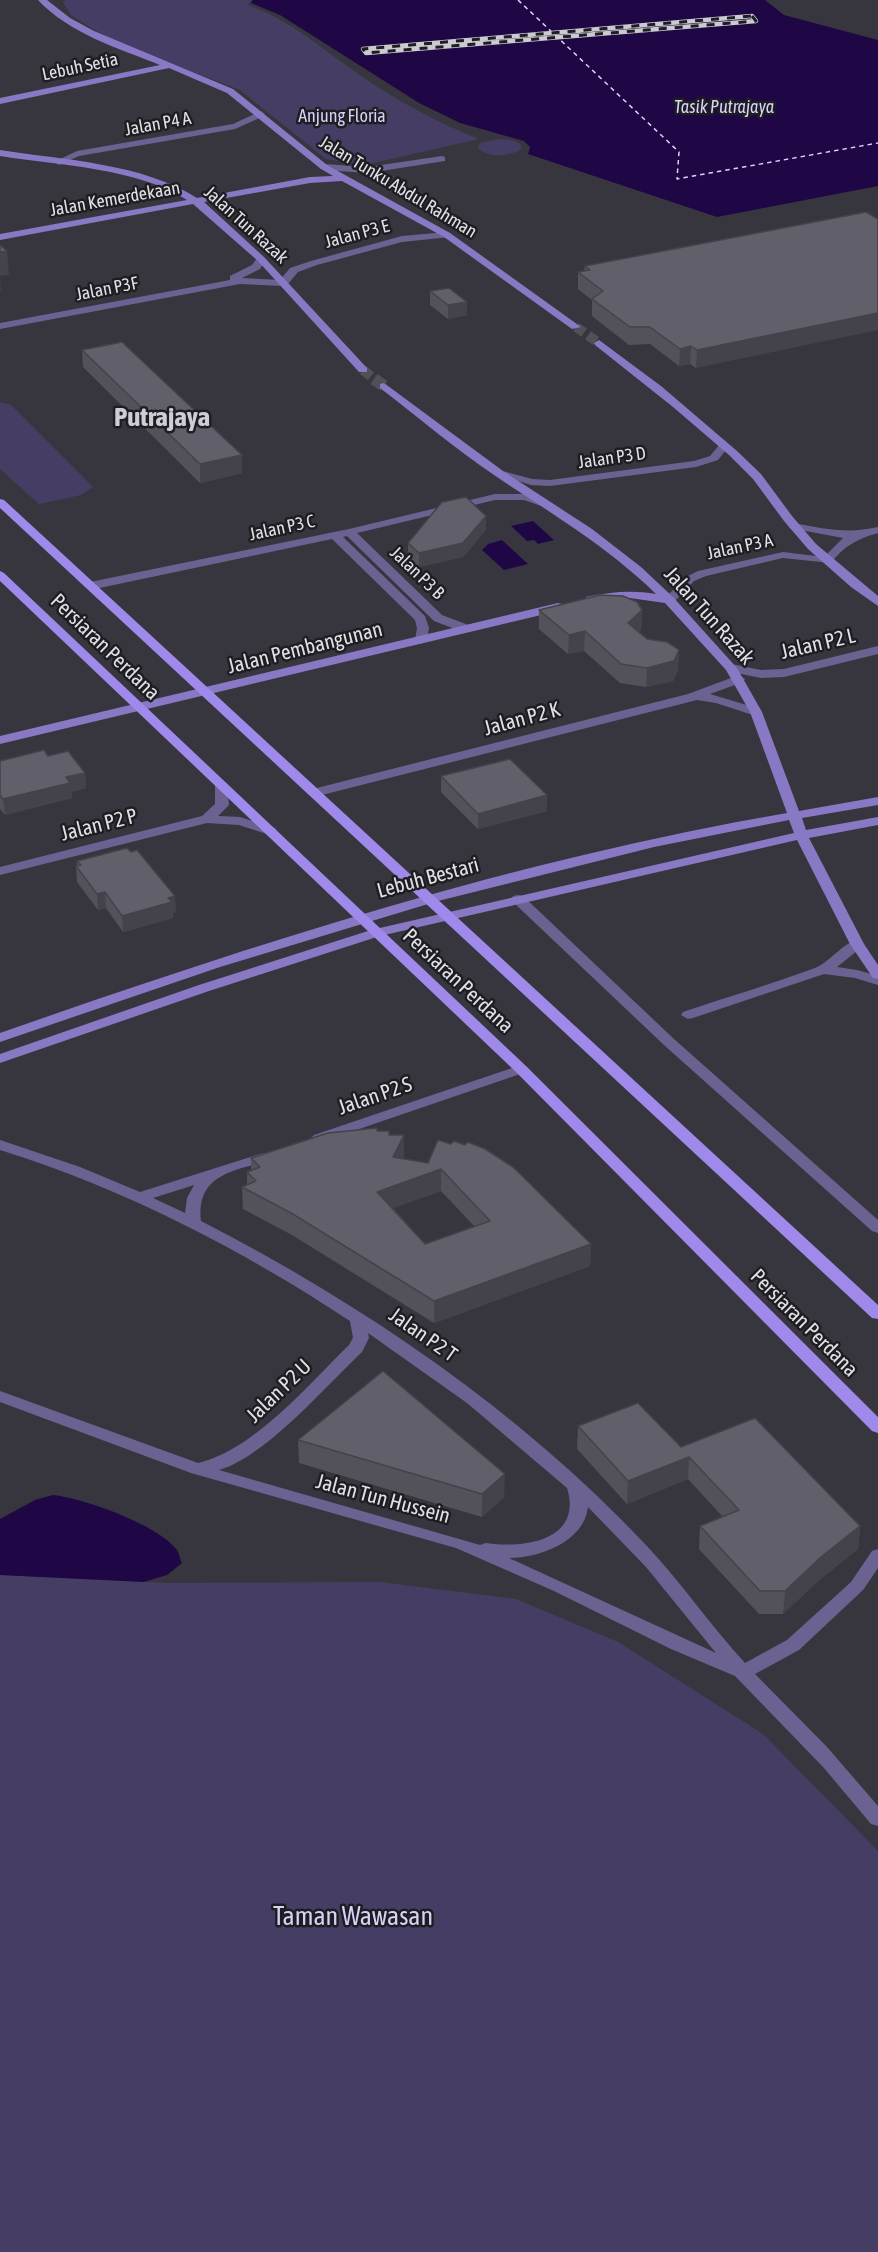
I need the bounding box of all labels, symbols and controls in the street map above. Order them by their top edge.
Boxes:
street label: Lebuh Setia [40,48,120,86]
water label: Tasik Putrajaya [674,96,774,118]
park label: Anjung Floria [298,105,386,127]
street label: Jalan P4 A [123,108,193,140]
street label: Jalan Tunku Abdul Rahman [315,131,481,243]
street label: Jalan Kemerdekaan [48,177,182,221]
street label: Jalan Tun Razak [200,182,292,268]
street label: Jalan P3 E [322,215,392,253]
street label: Jalan P3F [74,272,140,306]
district label: Putrajaya [114,401,210,433]
street label: Jalan P3 D [577,443,647,473]
street label: Jalan P3 C [247,511,317,545]
street label: Jalan P3 A [705,529,775,565]
street label: Jalan P3 B [385,542,449,604]
street label: Jalan Tun Razak [658,562,760,670]
street label: Persiaran Perdana [45,589,165,705]
street label: Jalan Pembangunan [225,617,385,679]
street label: Jalan P2 L [778,623,858,665]
street label: Jalan P2 K [481,697,563,741]
street label: Jalan P2 P [58,803,140,847]
street label: Lebuh Bestari [374,852,482,904]
street label: Persiaran Perdana [398,923,518,1039]
street label: Jalan P2 S [335,1072,415,1120]
street label: Persiaran Perdana [745,1264,863,1382]
street label: Jalan P2 T [384,1303,462,1367]
street label: Jalan P2 U [241,1354,317,1428]
street label: Jalan Tun Hussein [313,1469,453,1529]
park label: Taman Wawasan [273,1901,433,1933]

